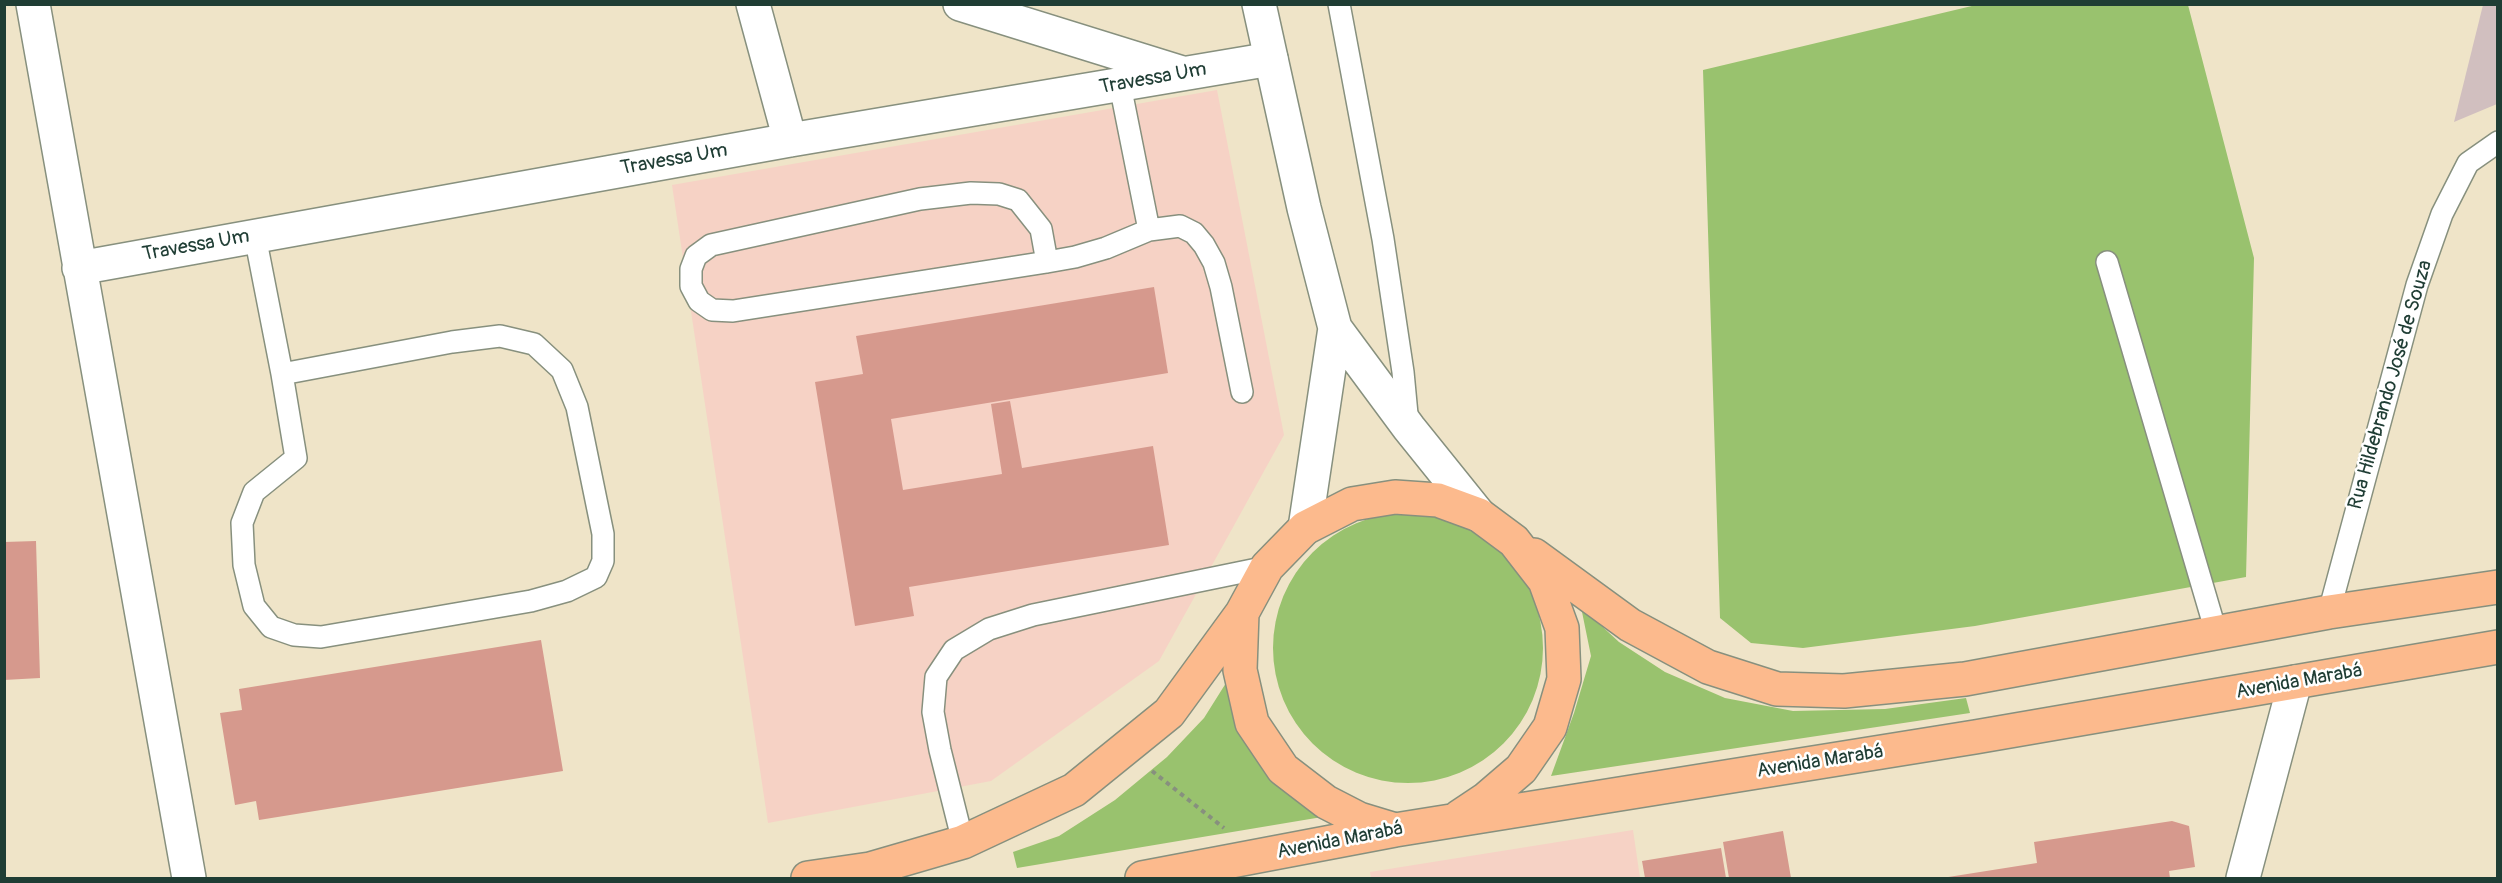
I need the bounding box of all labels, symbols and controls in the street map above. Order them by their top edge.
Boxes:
street label: Travessa Um [1098,58,1208,100]
street label: Travessa Um [619,139,729,181]
street label: Travessa Um [141,225,251,267]
street label: Rua Hildebrando José de Souza [2344,258,2438,512]
street label: Avenida Marabá [2234,659,2364,705]
street label: Avenida Marabá [1755,740,1885,784]
street label: Avenida Marabá [1275,817,1405,865]

